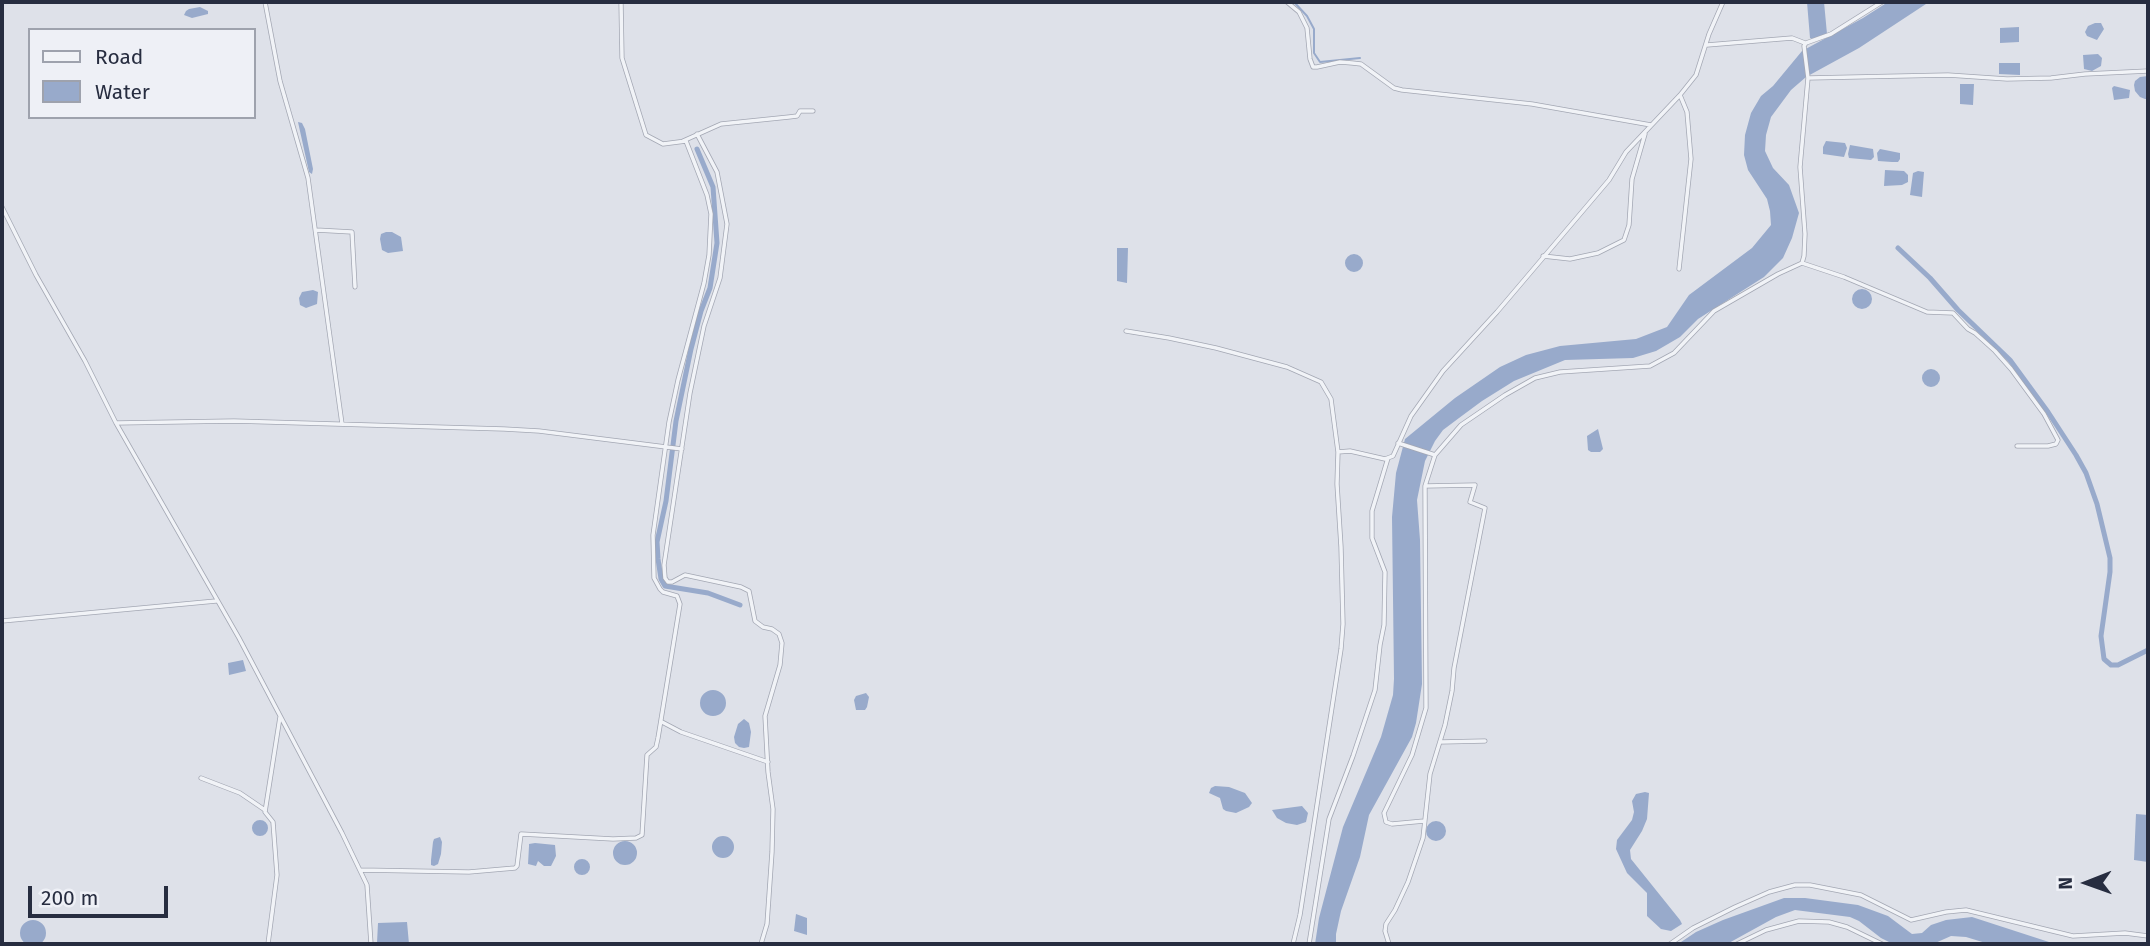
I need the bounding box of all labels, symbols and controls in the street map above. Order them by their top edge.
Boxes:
legend [28,28,256,119]
text: Road [95,44,143,70]
text: Water [95,79,150,105]
north arrow [2052,848,2122,918]
scale bar [32,872,172,916]
text: N [2054,877,2077,890]
text: 200 m [41,885,98,911]

